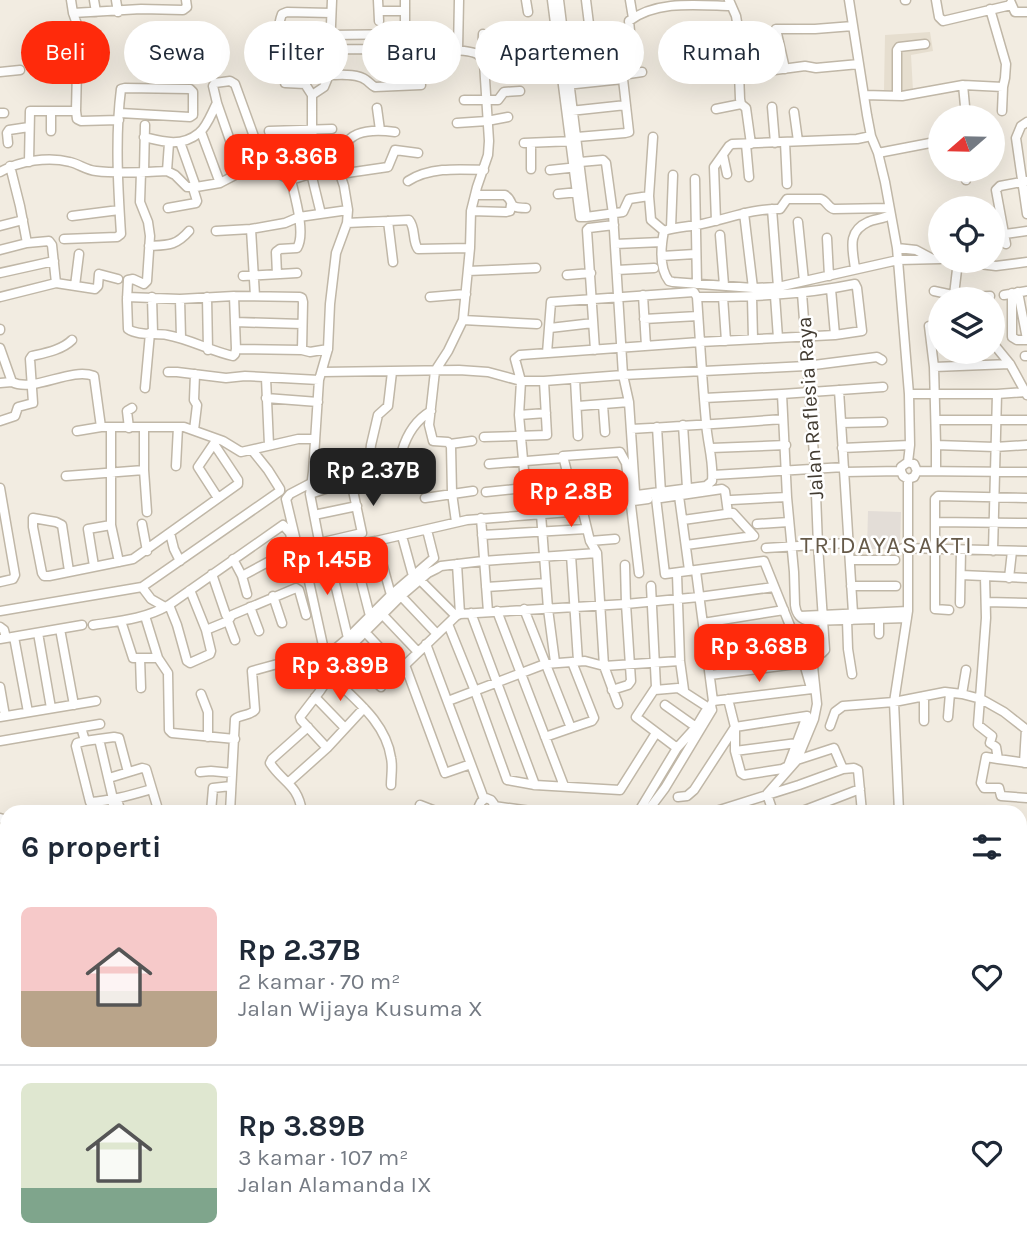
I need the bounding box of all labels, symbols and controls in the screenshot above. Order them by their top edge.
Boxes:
chip: Beli [21,21,110,84]
chip: Sewa [124,21,230,84]
chip: Filter [244,21,348,84]
chip: Baru [362,21,461,84]
chip: Apartemen [475,21,644,84]
chip: Rumah [658,21,785,84]
north arrow [928,105,1004,182]
map controls [928,105,1005,364]
pin: Rp 3.86B [217,134,361,194]
text: Rp 3.86B [240,143,338,170]
button: locate [928,196,1005,273]
button: layers [928,287,1005,364]
street label: Jalan Raflesia Raya [792,316,828,500]
pin: Rp 2.37B [301,448,445,508]
text: Rp 2.37B [326,457,420,484]
pin: Rp 2.8B [506,470,636,529]
text: Rp 2.8B [529,478,613,505]
district label: TRIDAYASAKTI [800,531,974,559]
pin: Rp 1.45B [255,538,399,597]
text: Rp 1.45B [282,546,372,573]
pin: Rp 3.68B [687,624,831,684]
text: Rp 3.68B [710,633,808,660]
pin: Rp 3.89B [268,644,412,703]
text: Rp 3.89B [291,652,389,679]
icon: filters [968,828,1006,866]
text: 6 properti [21,829,162,865]
text: Rp 2.37B [238,932,361,968]
icon: home [77,935,161,1019]
icon: heart [968,958,1006,996]
text: 2 kamar · 70 m² [238,968,401,995]
text: Jalan Wijaya Kusuma X [238,995,483,1022]
text: Rp 3.89B [238,1108,365,1144]
icon: home [77,1111,161,1195]
icon: heart [968,1134,1006,1172]
text: 3 kamar · 107 m² [238,1144,408,1171]
text: Jalan Alamanda IX [238,1171,432,1198]

